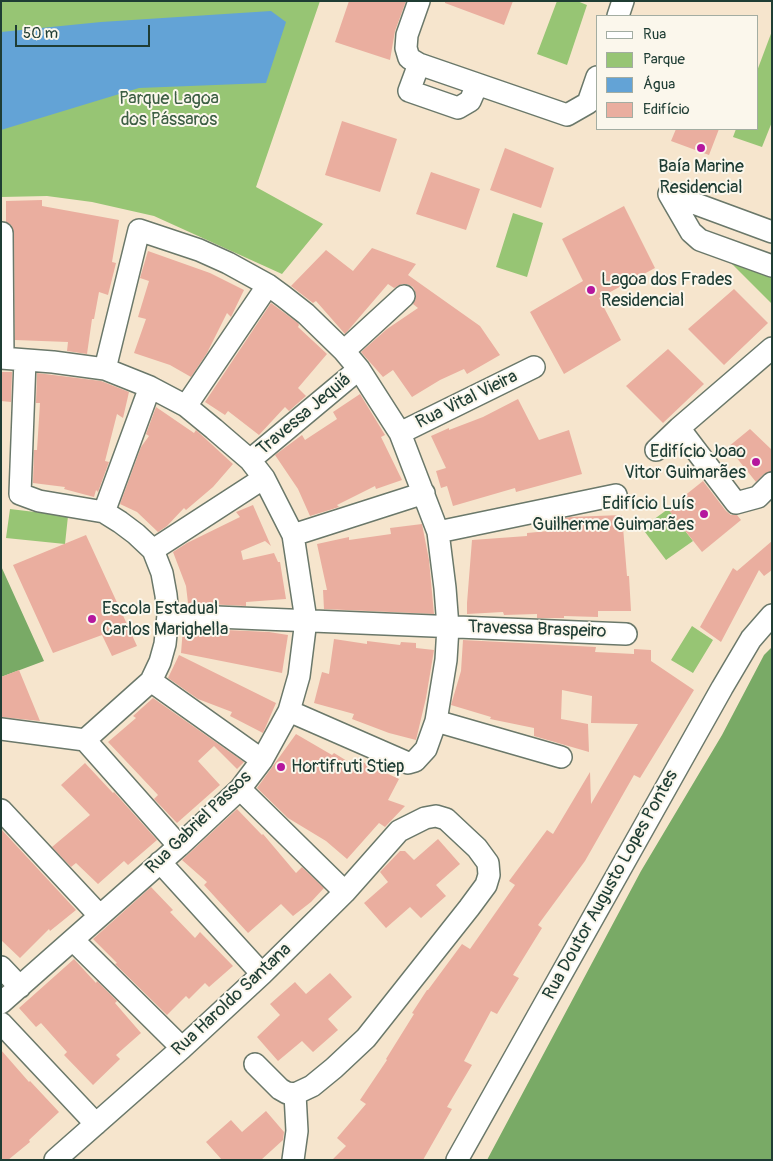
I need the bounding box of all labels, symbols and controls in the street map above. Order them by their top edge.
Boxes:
scale bar [18,15,152,47]
legend [596,15,758,130]
text: 50 m [23,24,58,43]
text: Rua [643,25,666,44]
text: Parque [643,50,685,69]
text: Água [643,75,675,94]
park label: Parque Lagoa dos Pássaros [119,88,219,130]
text: Edifício [643,100,689,119]
marker: Baía Marine Residencial [695,142,707,154]
place label: Baía Marine Residencial [658,156,744,198]
place label: Lagoa dos Frades Residencial [601,269,732,312]
marker: Lagoa dos Frades Residencial [585,284,597,296]
street label: Rua Vital Vieira [413,366,521,434]
street label: Travessa Jequiá [253,369,355,461]
place label: Edifício Joao Vitor Guimarães [624,441,746,484]
marker: Edifício Joao Vitor Guimarães [750,456,762,468]
place label: Edifício Luís Guilherme Guimarães [532,493,694,536]
marker: Edifício Luís Guilherme Guimarães [698,508,710,520]
place label: Escola Estadual Carlos Marighella [102,598,228,640]
marker: Escola Estadual Carlos Marighella [86,613,98,625]
street label: Travessa Braspeiro [467,617,607,643]
place label: Hortifruti Stiep [291,756,404,778]
marker: Hortifruti Stiep [275,761,287,773]
street label: Rua Gabriel Passos [142,767,256,879]
street label: Rua Doutor Augusto Lopes Pontes [539,767,683,1003]
street label: Rua Haroldo Santana [168,939,296,1061]

